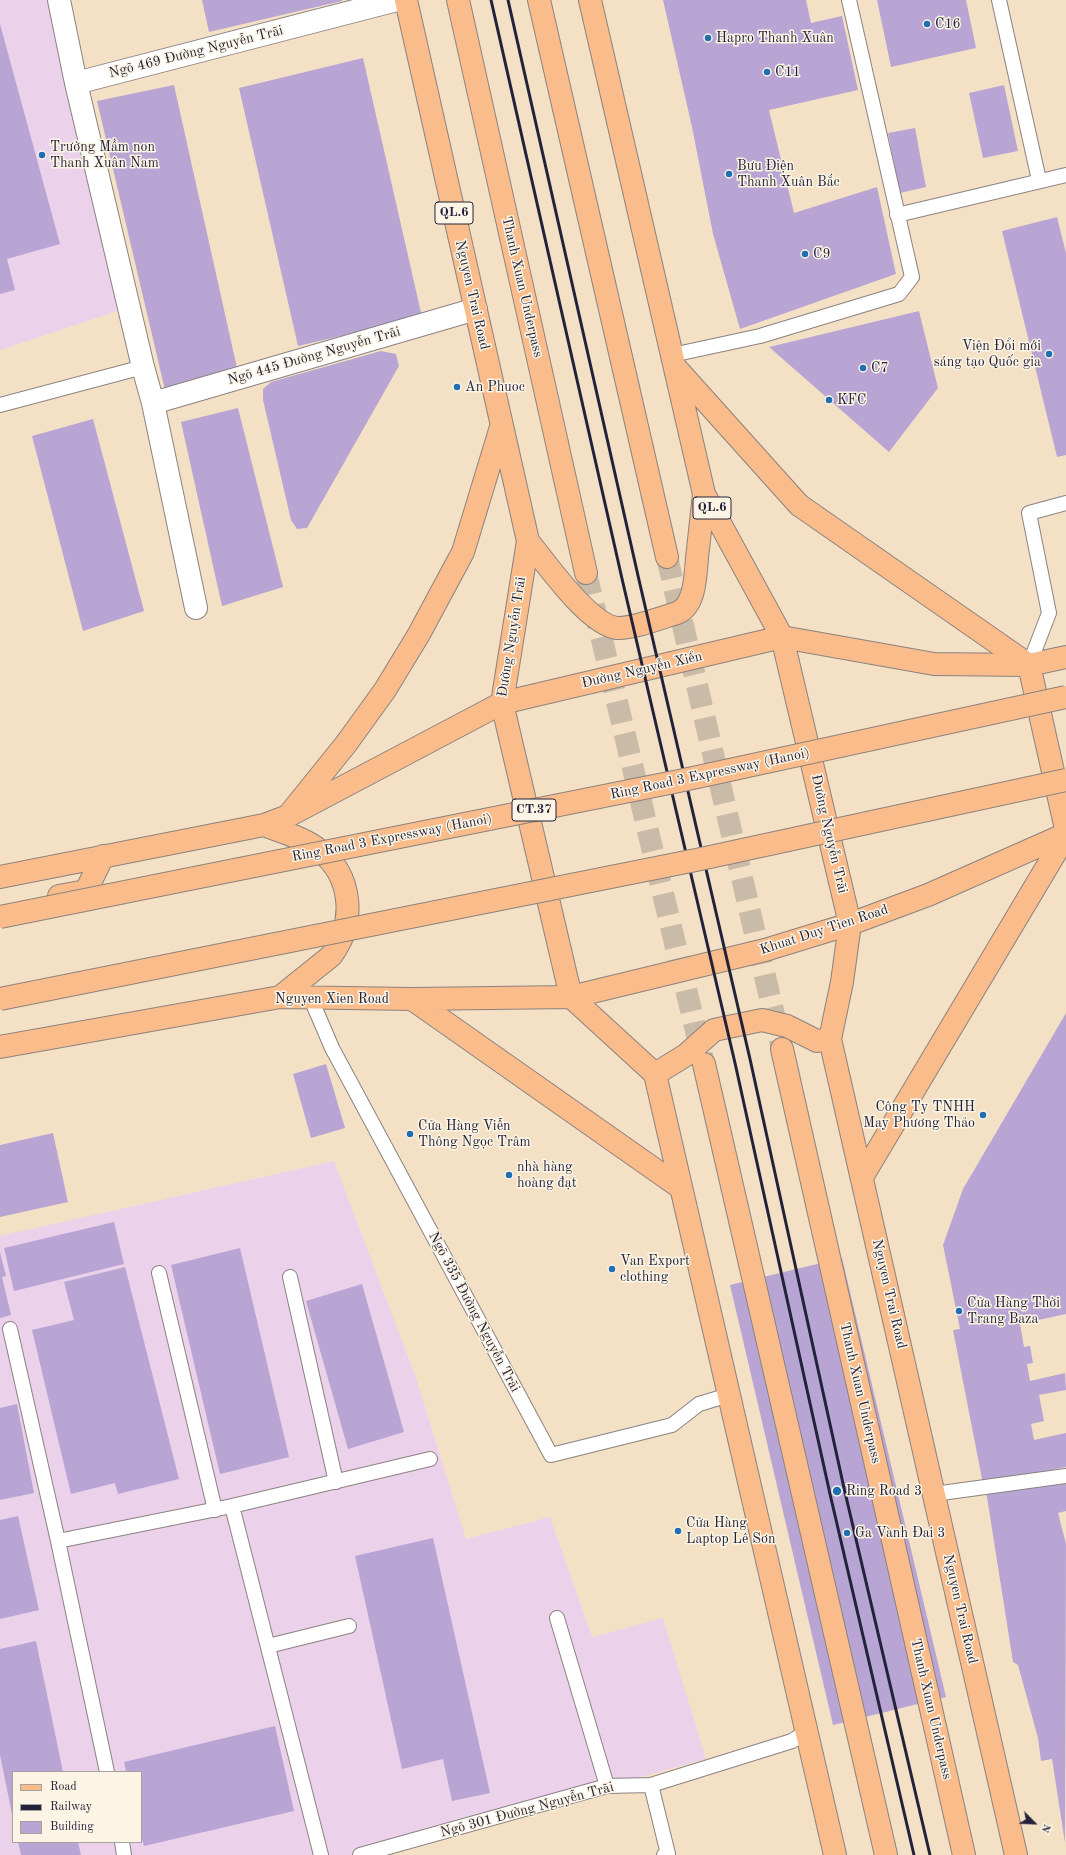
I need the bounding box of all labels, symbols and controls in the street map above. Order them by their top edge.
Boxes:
place label: C16 [935,16,961,32]
marker: C16 [922,19,932,29]
street label: Ngõ 469 Đường Nguyễn Trãi [107,22,285,82]
place label: Hapro Thanh Xuân [716,30,834,46]
marker: Hapro Thanh Xuân [703,33,713,43]
place label: C11 [775,64,801,80]
marker: C11 [762,67,772,77]
place label: Trường Mầm non Thanh Xuân Nam [50,139,159,172]
marker: Trường Mầm non Thanh Xuân Nam [37,150,47,160]
place label: Bưu Điện Thanh Xuân Bắc [737,158,840,190]
marker: Bưu Điện Thanh Xuân Bắc [724,169,734,179]
road number: QL.6 [435,202,473,224]
street label: Thanh Xuan Underpass [498,215,546,359]
street label: Nguyen Trai Road [451,239,493,351]
place label: C9 [813,246,830,262]
marker: C9 [800,249,810,259]
street label: Ngõ 445 Đường Nguyễn Trãi [226,323,402,389]
place label: Viện Đổi mới sáng tạo Quốc gia [934,338,1041,370]
marker: Viện Đổi mới sáng tạo Quốc gia [1044,349,1054,359]
place label: C7 [871,360,888,376]
marker: C7 [858,363,868,373]
place label: An Phuoc [465,379,525,395]
marker: An Phuoc [452,382,462,392]
place label: KFC [837,392,866,408]
marker: KFC [824,395,834,405]
road number: QL.6 [693,497,731,519]
street label: Đường Nguyễn Trãi [494,576,530,698]
street label: Đường Nguyễn Xiển [580,648,704,692]
street label: Ring Road 3 Expressway (Hanoi) [609,745,811,803]
street label: Đường Nguyễn Trãi [807,773,851,895]
road number: CT.37 [512,799,556,821]
street label: Ring Road 3 Expressway (Hanoi) [290,810,494,866]
street label: Khuat Duy Tien Road [758,901,890,959]
street label: Nguyen Xien Road [275,991,389,1007]
place label: Công Ty TNHH May Phương Thảo [863,1099,975,1132]
marker: Công Ty TNHH May Phương Thảo [978,1110,988,1120]
place label: Cửa Hàng Viễn Thông Ngọc Trâm [418,1118,531,1150]
marker: Cửa Hàng Viễn Thông Ngọc Trâm [405,1129,415,1139]
place label: nhà hàng hoàng đạt [517,1159,577,1192]
marker: nhà hàng hoàng đạt [504,1170,514,1180]
street label: Ngõ 335 Đường Nguyễn Trãi [425,1229,523,1395]
street label: Nguyen Trai Road [868,1238,910,1350]
place label: Van Export clothing [620,1253,690,1286]
marker: Van Export clothing [607,1264,617,1274]
place label: Cửa Hàng Thời Trang Baza [967,1295,1060,1328]
marker: Cửa Hàng Thời Trang Baza [954,1306,964,1316]
street label: Thanh Xuan Underpass [836,1321,884,1465]
place label: Ring Road 3 [846,1483,922,1499]
marker: Ring Road 3 [831,1485,843,1497]
place label: Cửa Hàng Laptop Lê Sơn [686,1515,775,1548]
place label: Ga Vành Đai 3 [855,1525,945,1541]
marker: Cửa Hàng Laptop Lê Sơn [673,1526,683,1536]
marker: Ga Vành Đai 3 [842,1528,852,1538]
street label: Nguyen Trai Road [939,1553,981,1665]
street label: Thanh Xuan Underpass [907,1637,955,1781]
legend [12,1771,142,1843]
street label: Ngõ 301 Đường Nguyễn Trãi [438,1779,616,1841]
text: Road [50,1781,77,1793]
text: Railway [50,1801,92,1813]
north arrow [1014,1803,1054,1843]
text: Building [50,1821,94,1833]
text: N [1039,1822,1052,1834]

